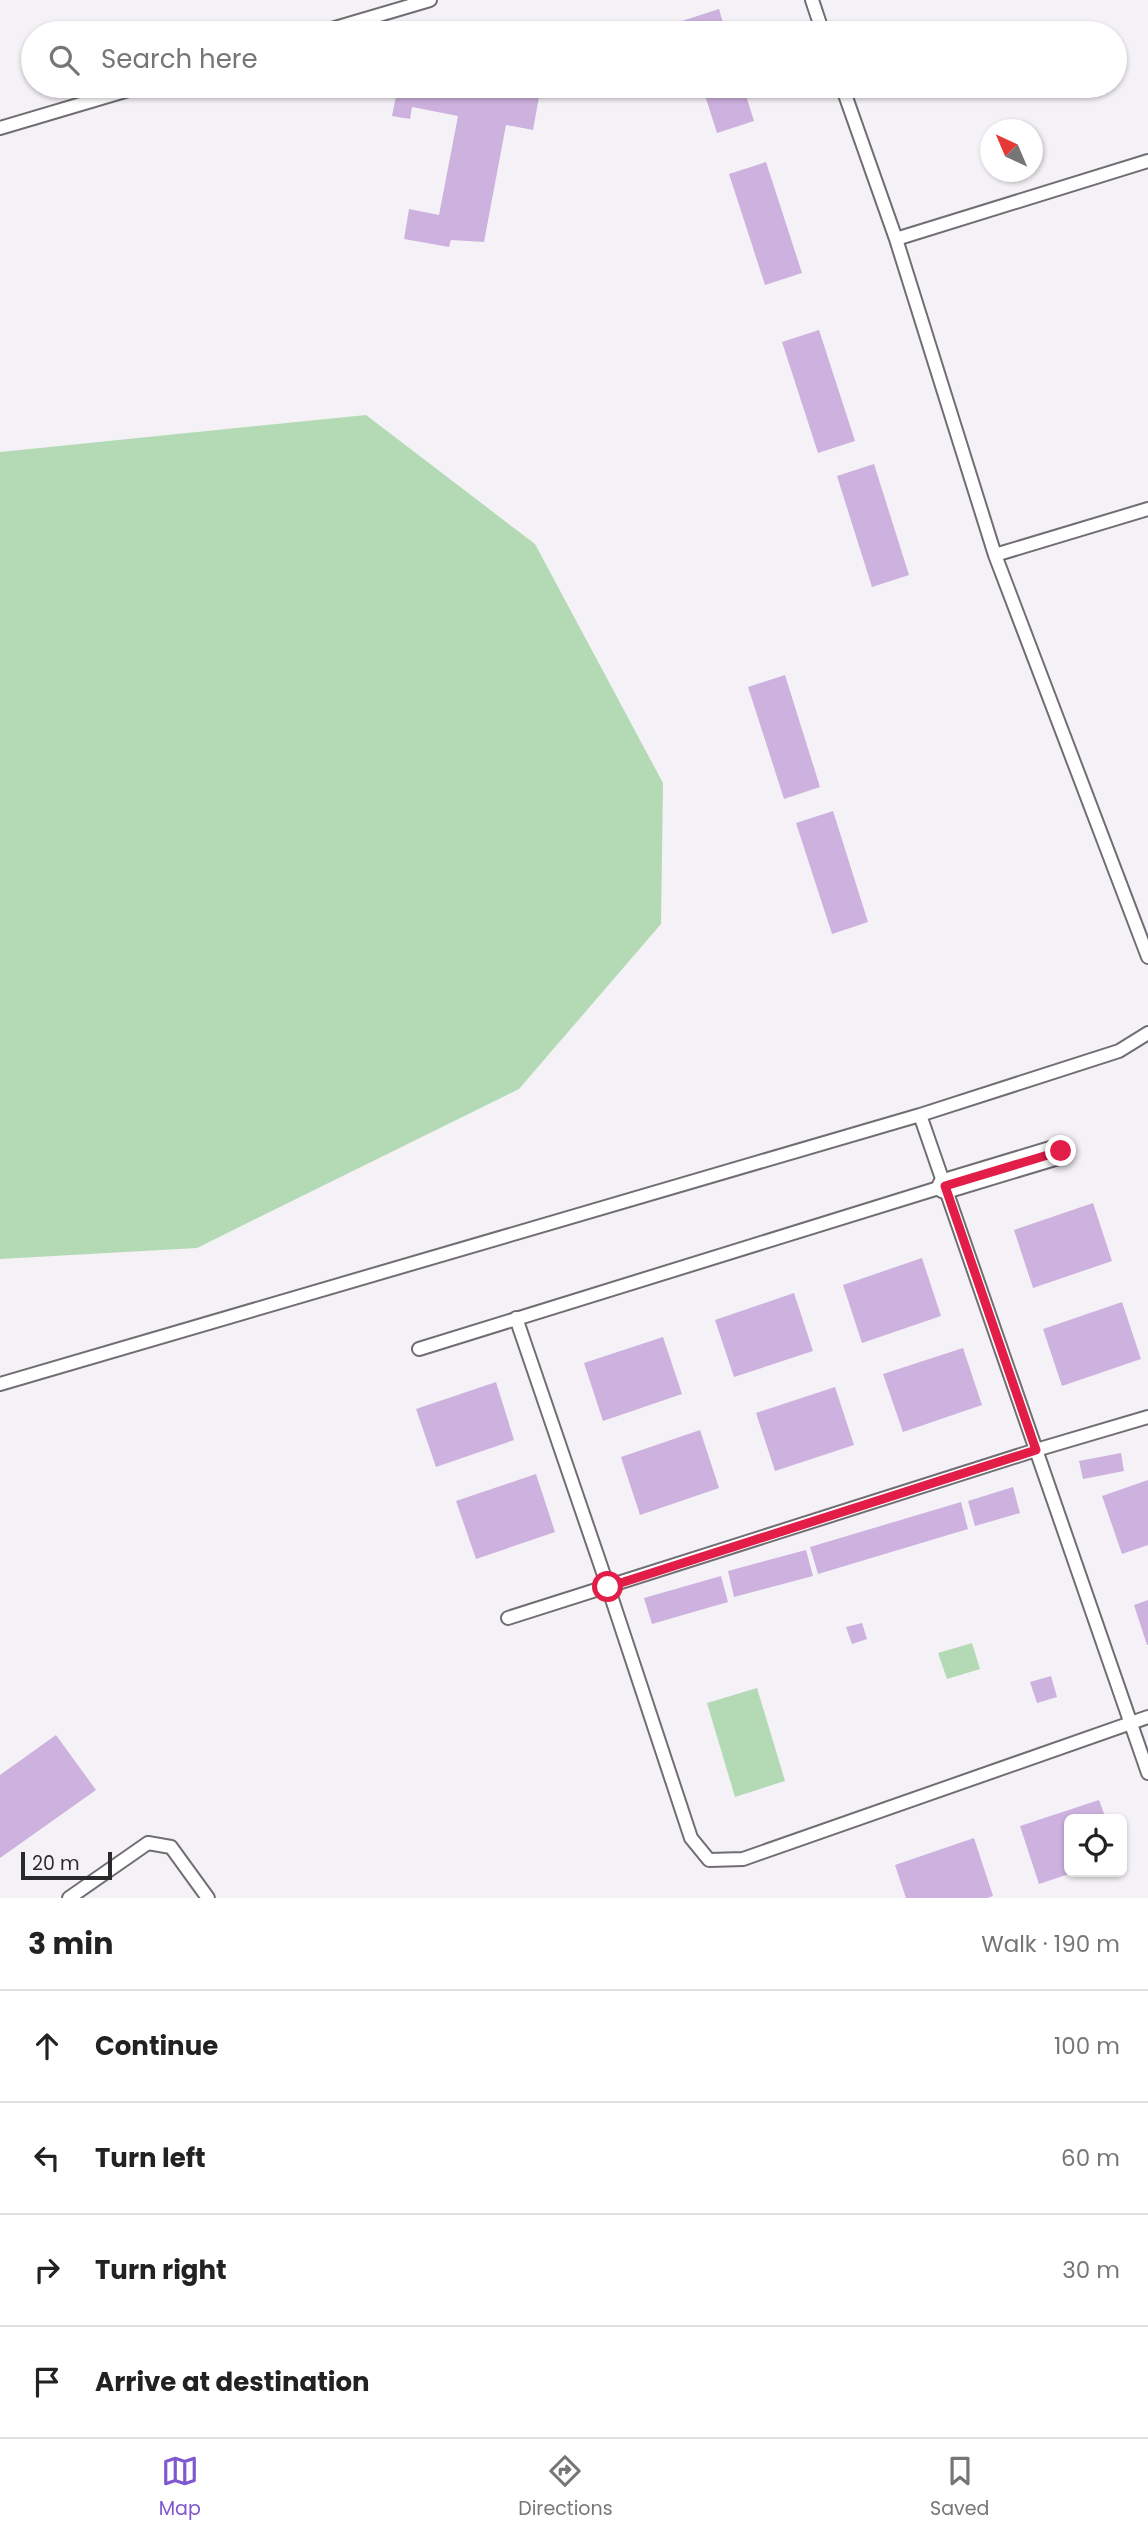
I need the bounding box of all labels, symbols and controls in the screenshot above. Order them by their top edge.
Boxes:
search box [21,21,1127,98]
icon: search [45,41,83,79]
text: Search here [101,41,258,77]
north arrow [980,119,1043,182]
route end [1045,1135,1076,1166]
route start [592,1571,623,1602]
map controls [1064,1814,1127,1877]
button: locate [1064,1814,1127,1877]
scale bar [21,1849,112,1881]
text: 20 m [32,1850,80,1877]
text: 3 min [28,1922,113,1965]
text: Walk · 190 m [981,1928,1120,1960]
icon: ahead [28,2027,66,2065]
text: Continue [95,2028,218,2064]
text: 100 m [1054,2030,1120,2062]
icon: left [28,2139,66,2177]
text: Turn left [95,2140,206,2176]
text: 60 m [1061,2142,1120,2174]
icon: right [28,2251,66,2289]
text: Turn right [95,2252,227,2288]
text: 30 m [1062,2254,1120,2286]
icon: arrive [28,2363,66,2401]
text: Arrive at destination [95,2364,370,2400]
tab: Map [159,2452,201,2523]
tab: Directions [518,2452,613,2523]
tab: Saved [930,2452,989,2523]

